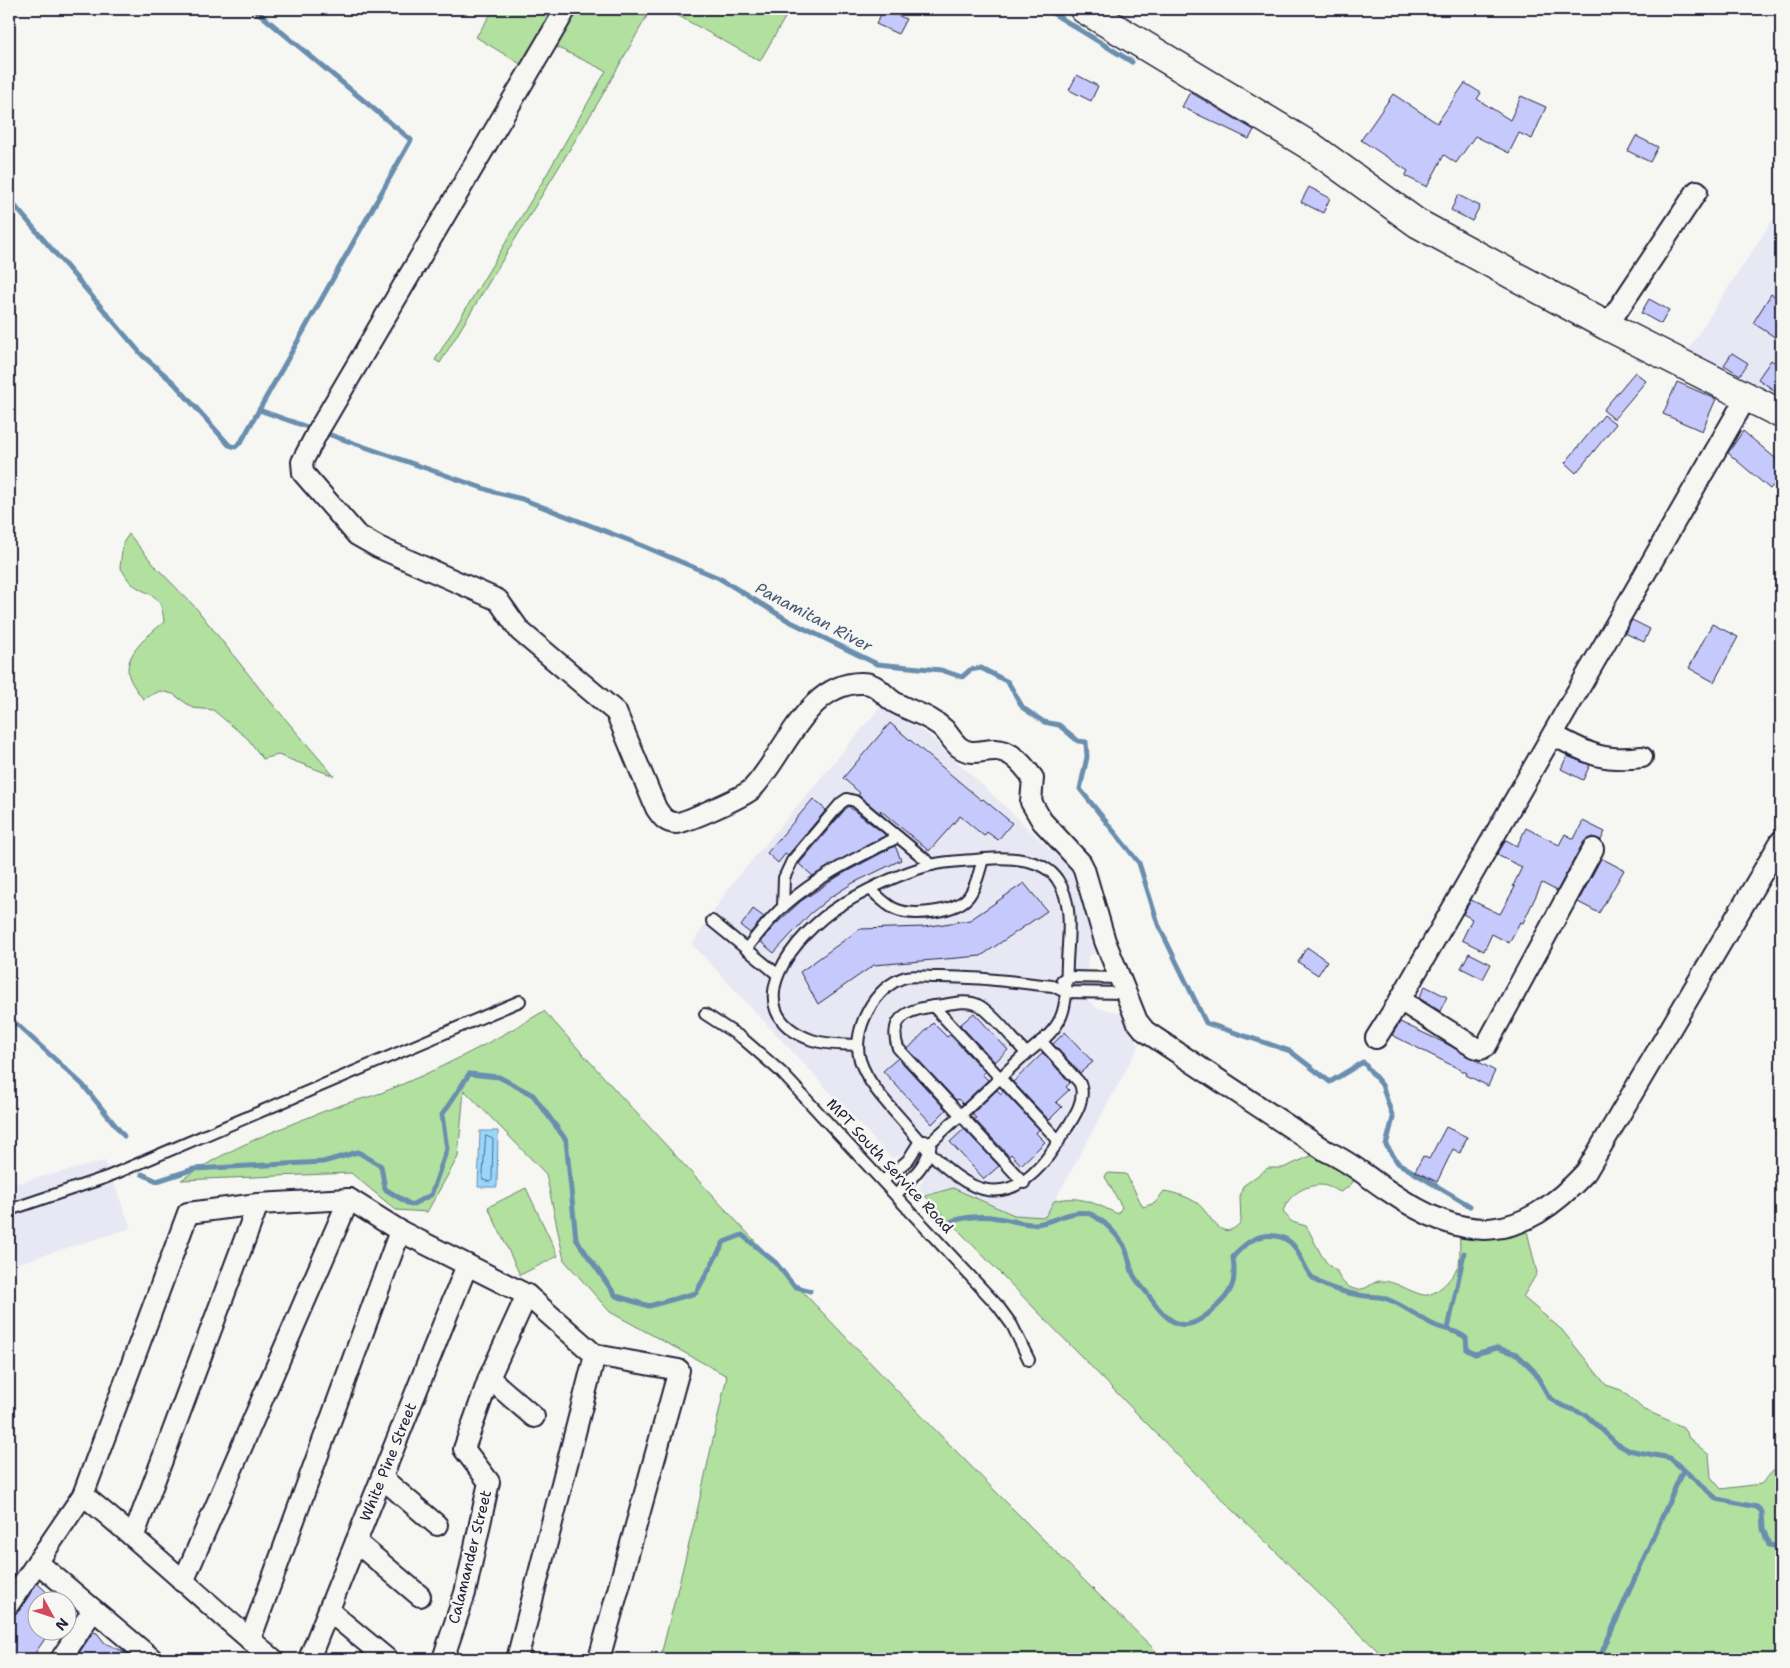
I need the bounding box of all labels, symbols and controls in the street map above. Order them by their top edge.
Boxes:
water label: Panamitan River [752,577,877,657]
street label: MPT South Service Road [822,1094,958,1238]
street label: White Pine Street [355,1400,421,1524]
street label: Calamander Street [444,1488,496,1626]
north arrow [28,1590,78,1640]
text: N [51,1614,72,1634]

